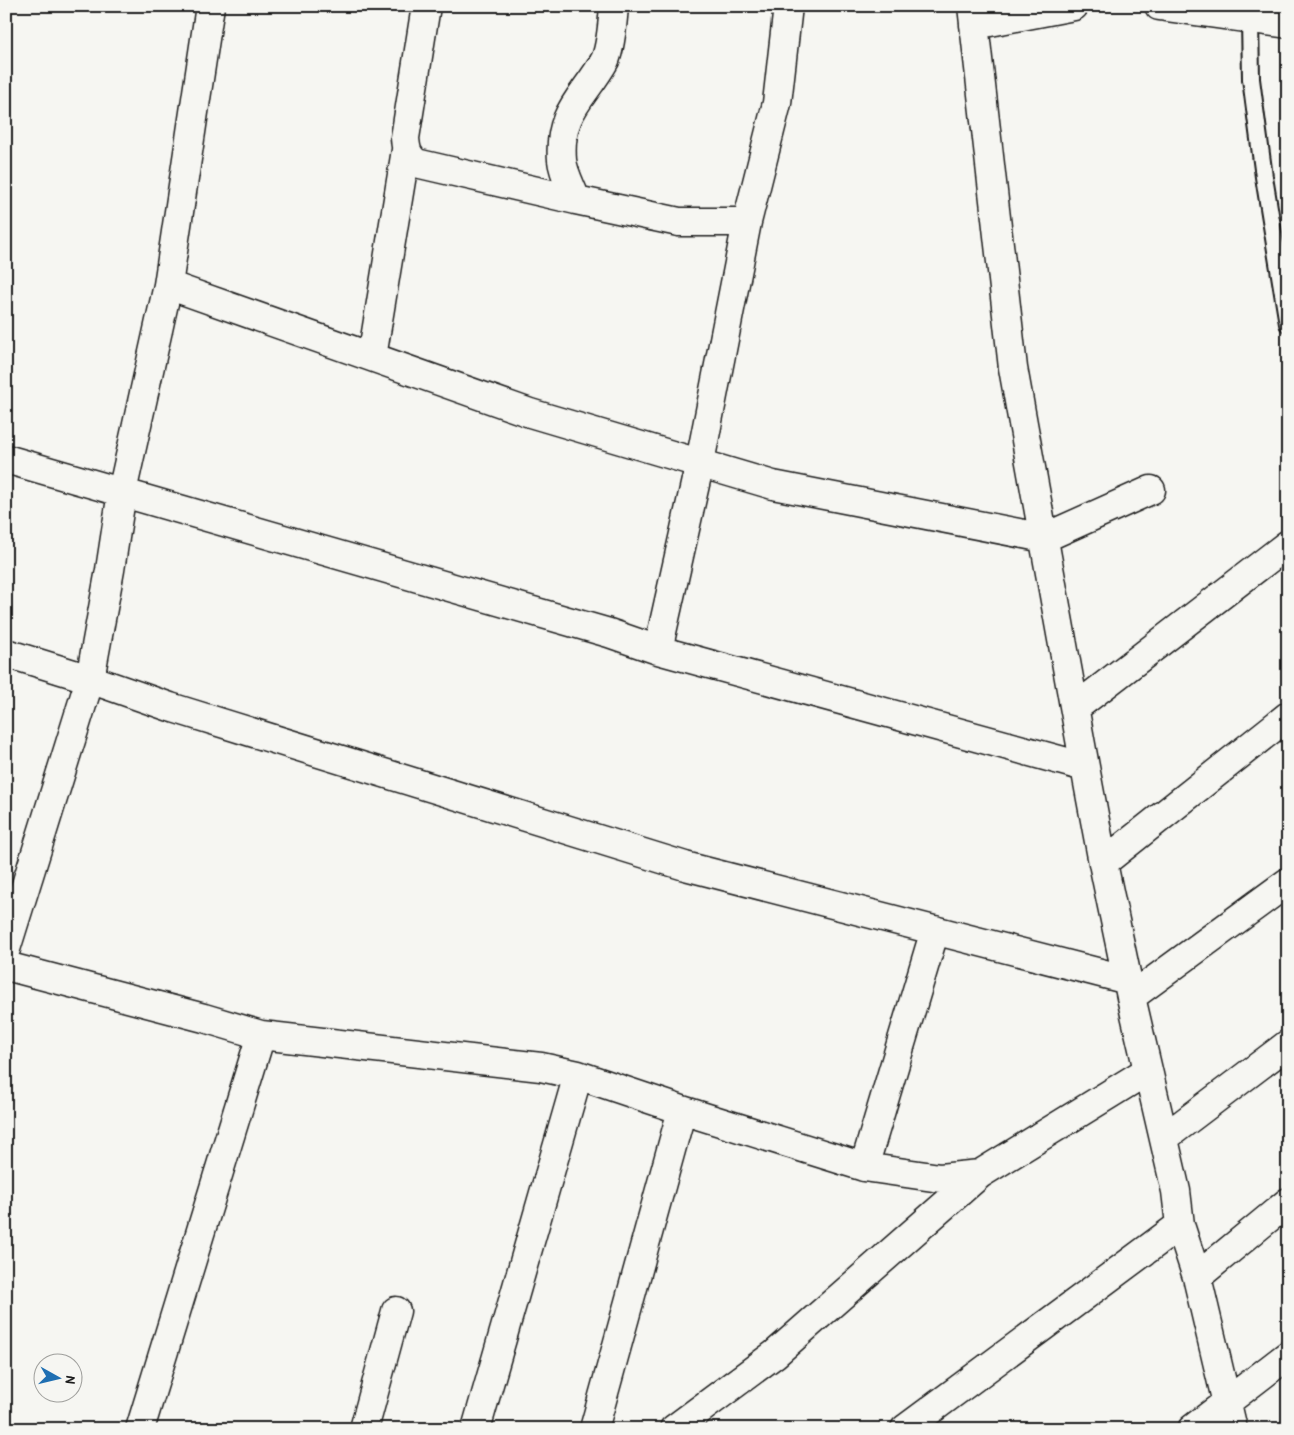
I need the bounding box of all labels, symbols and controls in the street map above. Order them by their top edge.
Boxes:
north arrow [32,1352,82,1402]
text: N [61,1375,81,1385]

